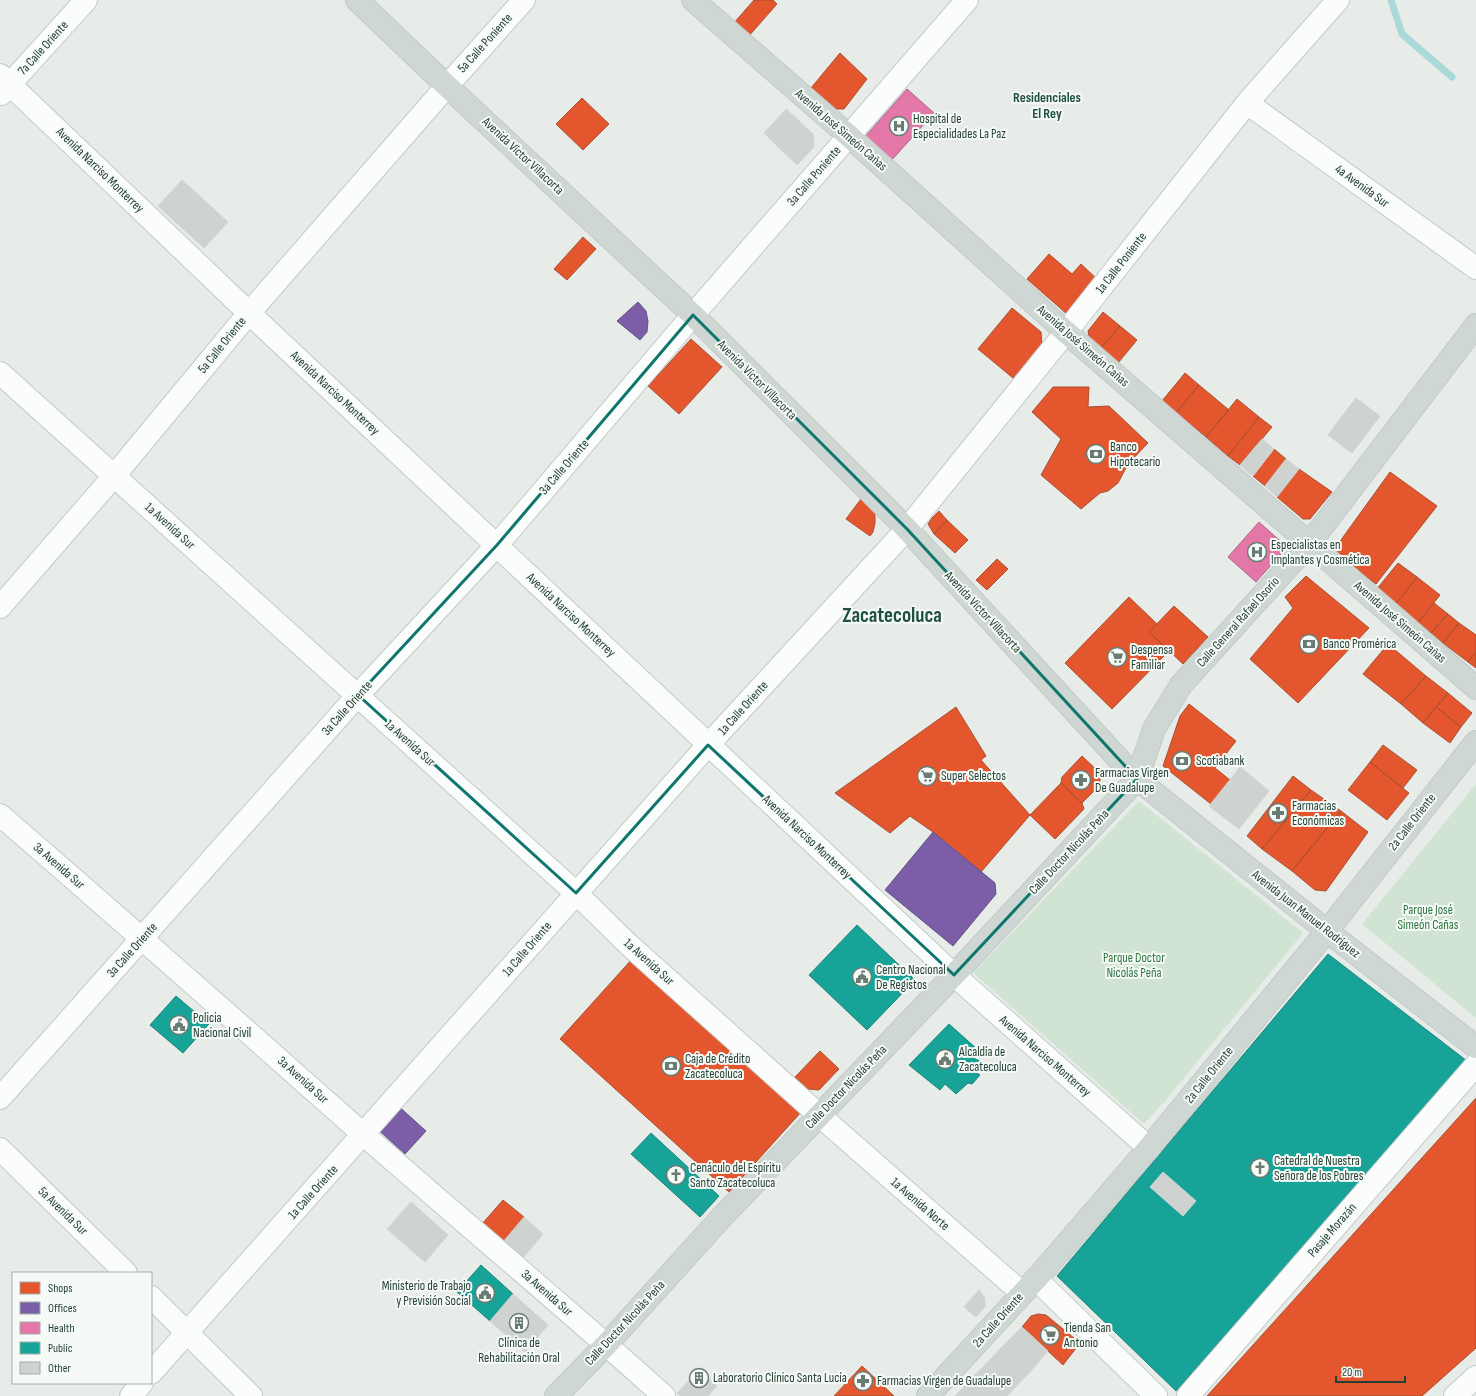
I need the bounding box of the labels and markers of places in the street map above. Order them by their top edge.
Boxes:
place label: Hospital de Especialidades La Paz [913,111,1006,142]
hospital icon: Hospital de Especialidades La Paz [888,115,910,137]
place label: Banco Hipotecario [1110,439,1160,470]
bank icon: Banco Hipotecario [1085,443,1107,465]
place label: Especialistas en Implantes y Cosmética [1271,537,1370,568]
hospital icon: Especialistas en Implantes y Cosmética [1246,541,1268,563]
bank icon: Banco Promérica [1298,633,1320,655]
place label: Banco Promérica [1323,636,1396,652]
place label: Despensa Familiar [1131,642,1173,673]
supermarket icon: Despensa Familiar [1106,646,1128,668]
bank icon: Scotiabank [1171,750,1193,772]
place label: Scotiabank [1196,753,1244,769]
supermarket icon: Super Selectos [916,765,938,787]
place label: Farmacias Virgen De Guadalupe [1095,765,1169,796]
place label: Super Selectos [941,768,1006,784]
pharmacy icon: Farmacias Virgen De Guadalupe [1070,769,1092,791]
place label: Farmacias Económicas [1292,798,1345,829]
pharmacy icon: Farmacias Económicas [1267,802,1289,824]
place label: Centro Nacional De Registos [876,962,946,993]
public building icon: Centro Nacional De Registos [851,966,873,988]
place label: Policia Nacional Civil [193,1010,251,1041]
public building icon: Policia Nacional Civil [168,1014,190,1036]
place label: Alcaldía de Zacatecoluca [958,1044,1017,1075]
public building icon: Alcaldía de Zacatecoluca [934,1048,956,1070]
place label: Caja de Crédito Zacatecoluca [685,1051,750,1082]
bank icon: Caja de Crédito Zacatecoluca [660,1055,682,1077]
place label: Catedral de Nuestra Señora de los Pobres [1274,1153,1364,1184]
church icon: Catedral de Nuestra Señora de los Pobres [1249,1157,1271,1179]
place label: Cenáculo del Espíritu Santo Zacatecoluca [690,1160,781,1191]
church icon: Cenáculo del Espíritu Santo Zacatecoluca [665,1164,687,1186]
place label: Ministerio de Trabajo y Previsión Social [382,1278,471,1309]
public building icon: Ministerio de Trabajo y Previsión Social [474,1282,496,1304]
building icon: Clínica de Rehabilitación Oral [508,1312,530,1334]
place label: Tienda San Antonio [1063,1320,1111,1351]
supermarket icon: Tienda San Antonio [1039,1324,1061,1346]
place label: Clínica de Rehabilitación Oral [478,1335,560,1366]
building icon: Laboratorio Clínico Santa Lucía [688,1367,710,1389]
place label: Laboratorio Clínico Santa Lucía [713,1370,847,1386]
pharmacy icon: Farmacias Virgen de Guadalupe [852,1370,874,1392]
place label: Farmacias Virgen de Guadalupe [877,1373,1011,1389]

